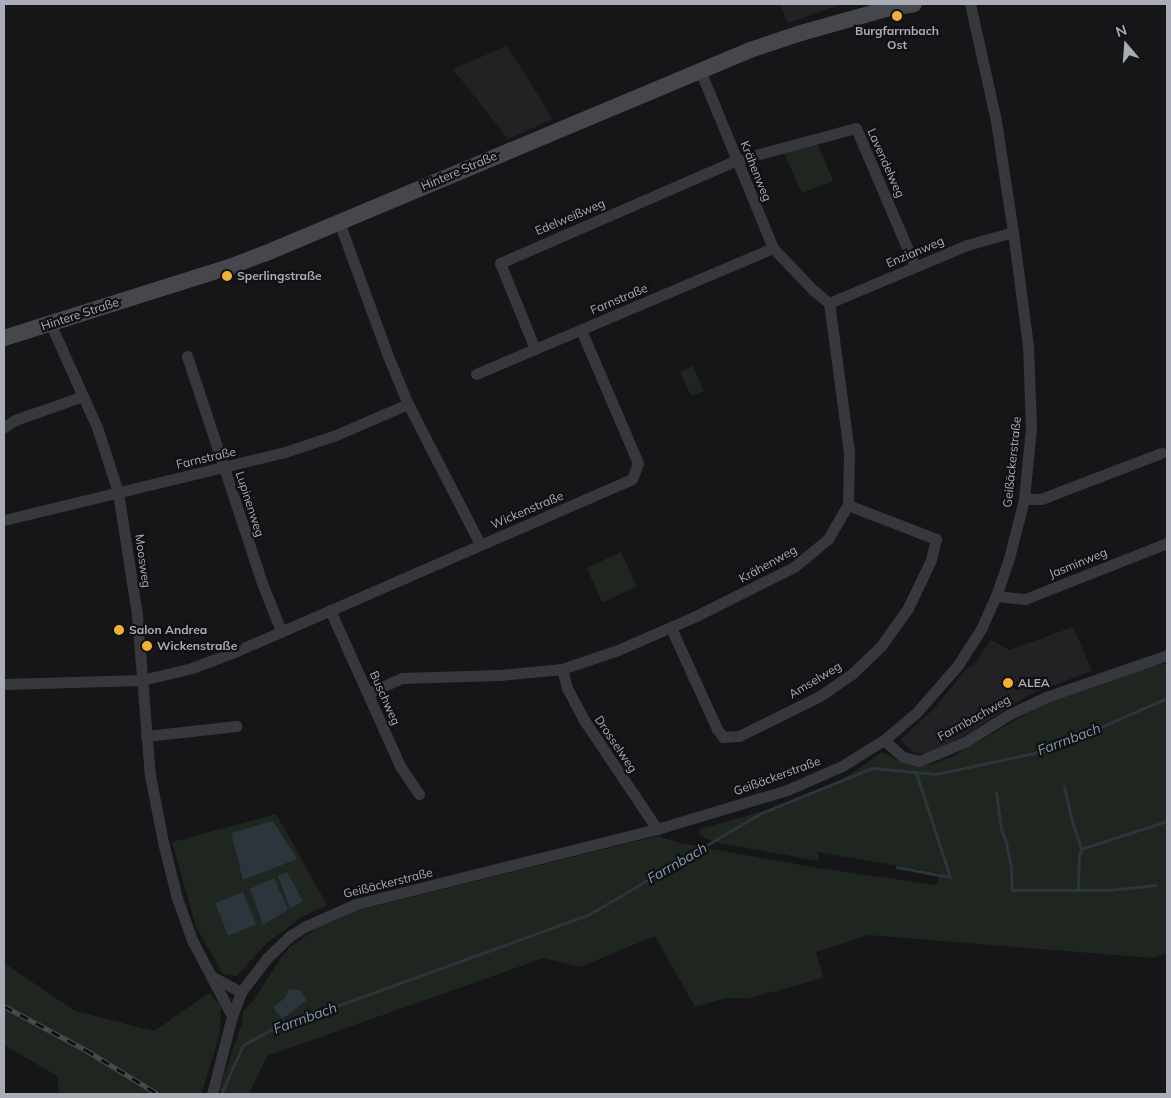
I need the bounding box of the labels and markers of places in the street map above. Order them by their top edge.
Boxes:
marker: Burgfarrnbach Ost [891,10,903,22]
place label: Burgfarrnbach Ost [855,24,939,52]
place label: Sperlingstraße [237,269,322,283]
marker: Sperlingstraße [221,270,233,282]
place label: Salon Andrea [129,623,207,637]
marker: Salon Andrea [113,624,125,636]
place label: Wickenstraße [157,639,237,653]
marker: Wickenstraße [141,640,153,652]
place label: ALEA [1018,676,1050,690]
marker: ALEA [1002,677,1014,689]

